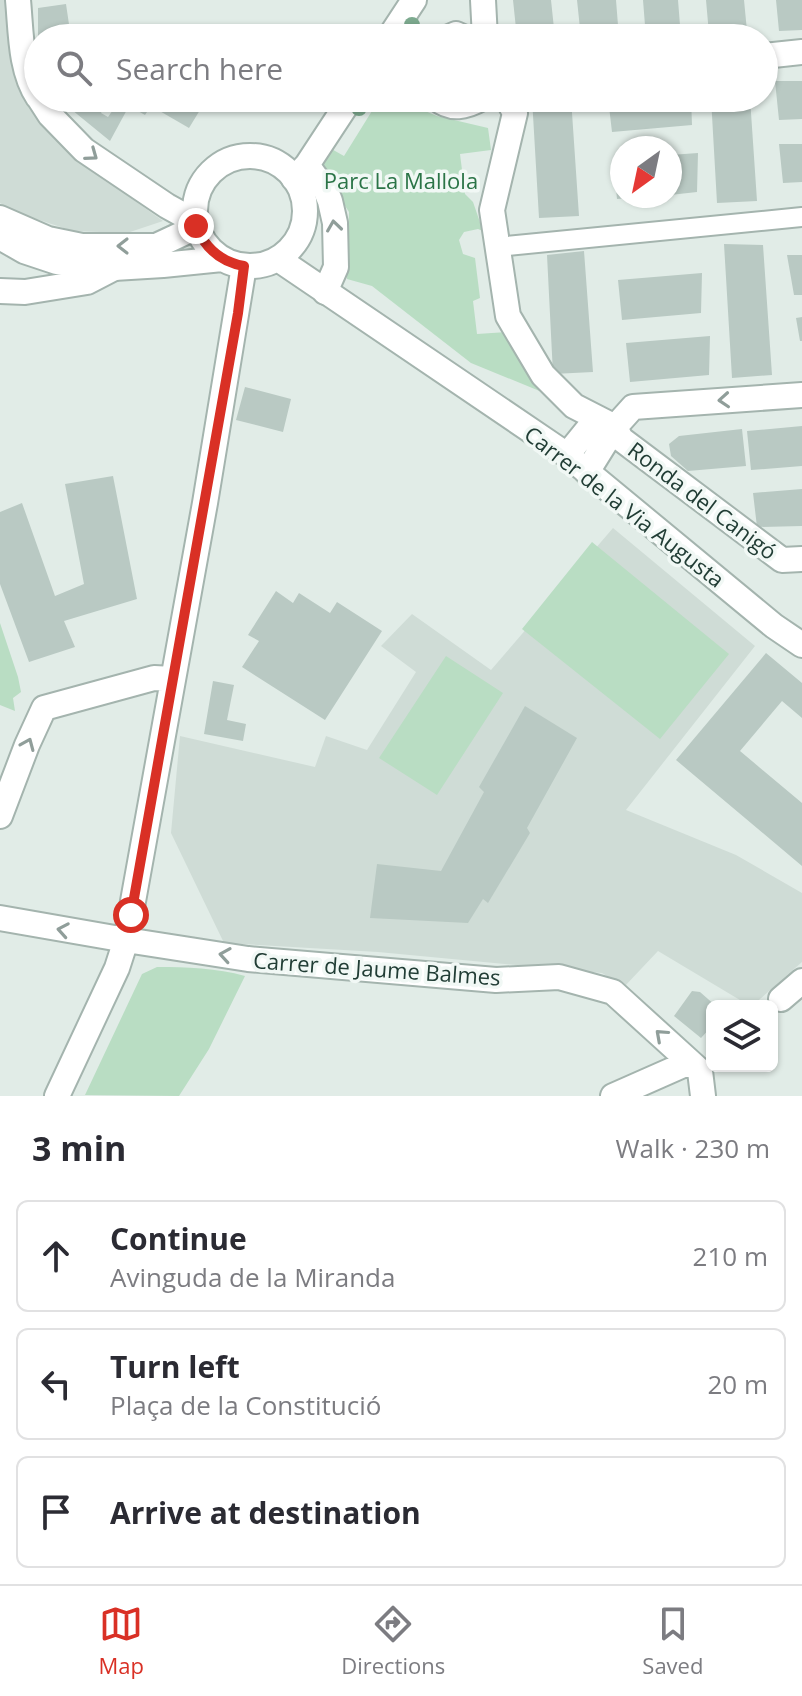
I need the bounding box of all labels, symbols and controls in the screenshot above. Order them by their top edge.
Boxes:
search box [24,24,778,112]
icon: search [52,46,96,90]
text: Search here [116,48,283,89]
north arrow [610,136,682,208]
one-way arrow [83,145,98,159]
park label: Parc La Mallola [324,165,478,195]
route end [178,208,214,244]
one-way arrow [326,219,343,233]
one-way arrow [116,237,129,255]
one-way arrow [717,392,730,409]
street label: Carrer de la Via Augusta [519,418,731,594]
street label: Ronda del Canigó [622,434,784,566]
one-way arrow [19,737,35,752]
route start [113,897,149,933]
one-way arrow [56,922,70,939]
street label: Carrer de Jaume Balmes [252,944,502,992]
one-way arrow [218,947,232,964]
map controls [706,1000,778,1072]
button: layers [706,1000,778,1072]
one-way arrow [656,1030,670,1045]
text: 3 min [32,1125,126,1171]
text: Walk · 230 m [616,1130,770,1166]
text: Continue [110,1218,247,1259]
icon: ahead [34,1234,78,1278]
text: 210 m [693,1238,768,1274]
text: Avinguda de la Miranda [110,1259,395,1295]
text: Turn left [110,1346,240,1387]
icon: left [34,1362,78,1406]
text: 20 m [707,1366,768,1402]
text: Plaça de la Constitució [110,1387,381,1423]
icon: arrive [34,1490,78,1534]
text: Arrive at destination [110,1492,421,1533]
tab: Map [99,1602,144,1680]
tab: Directions [341,1602,445,1680]
tab: Saved [642,1602,703,1680]

